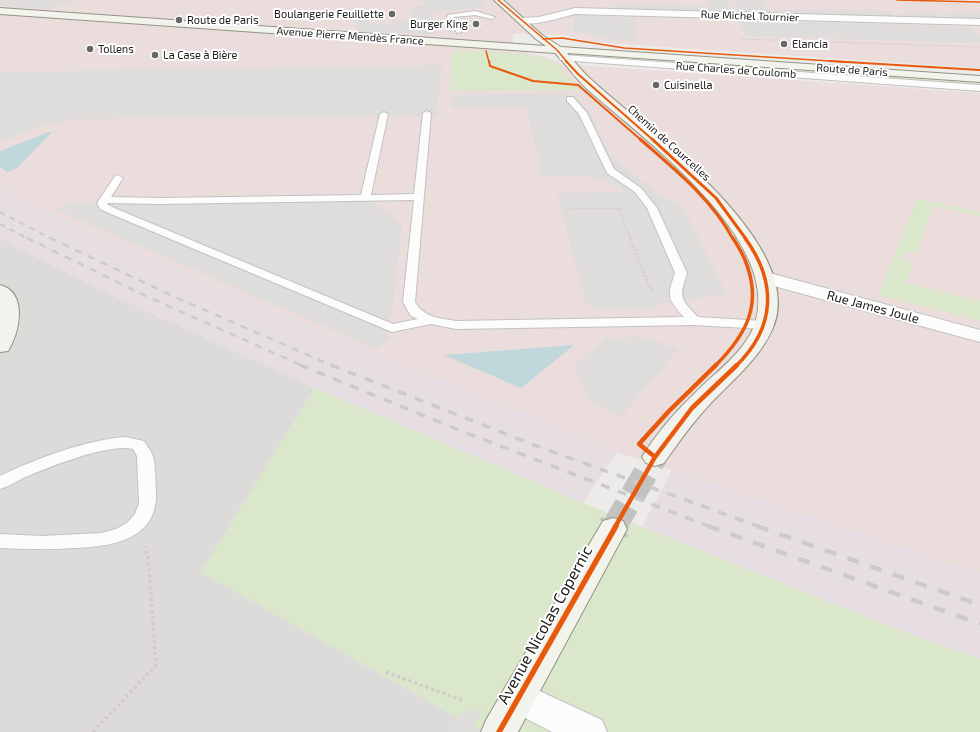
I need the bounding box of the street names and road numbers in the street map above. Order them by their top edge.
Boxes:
street label: Rue Michel Tournier [700,8,800,24]
street label: Avenue Pierre Mendès France [276,24,424,48]
street label: Rue Charles de Coulomb [675,59,797,81]
street label: Route de Paris [816,61,888,79]
street label: Chemin de Courcelles [625,102,713,184]
street label: Rue James Joule [825,287,921,327]
street label: Avenue Nicolas Copernic [493,542,597,708]

